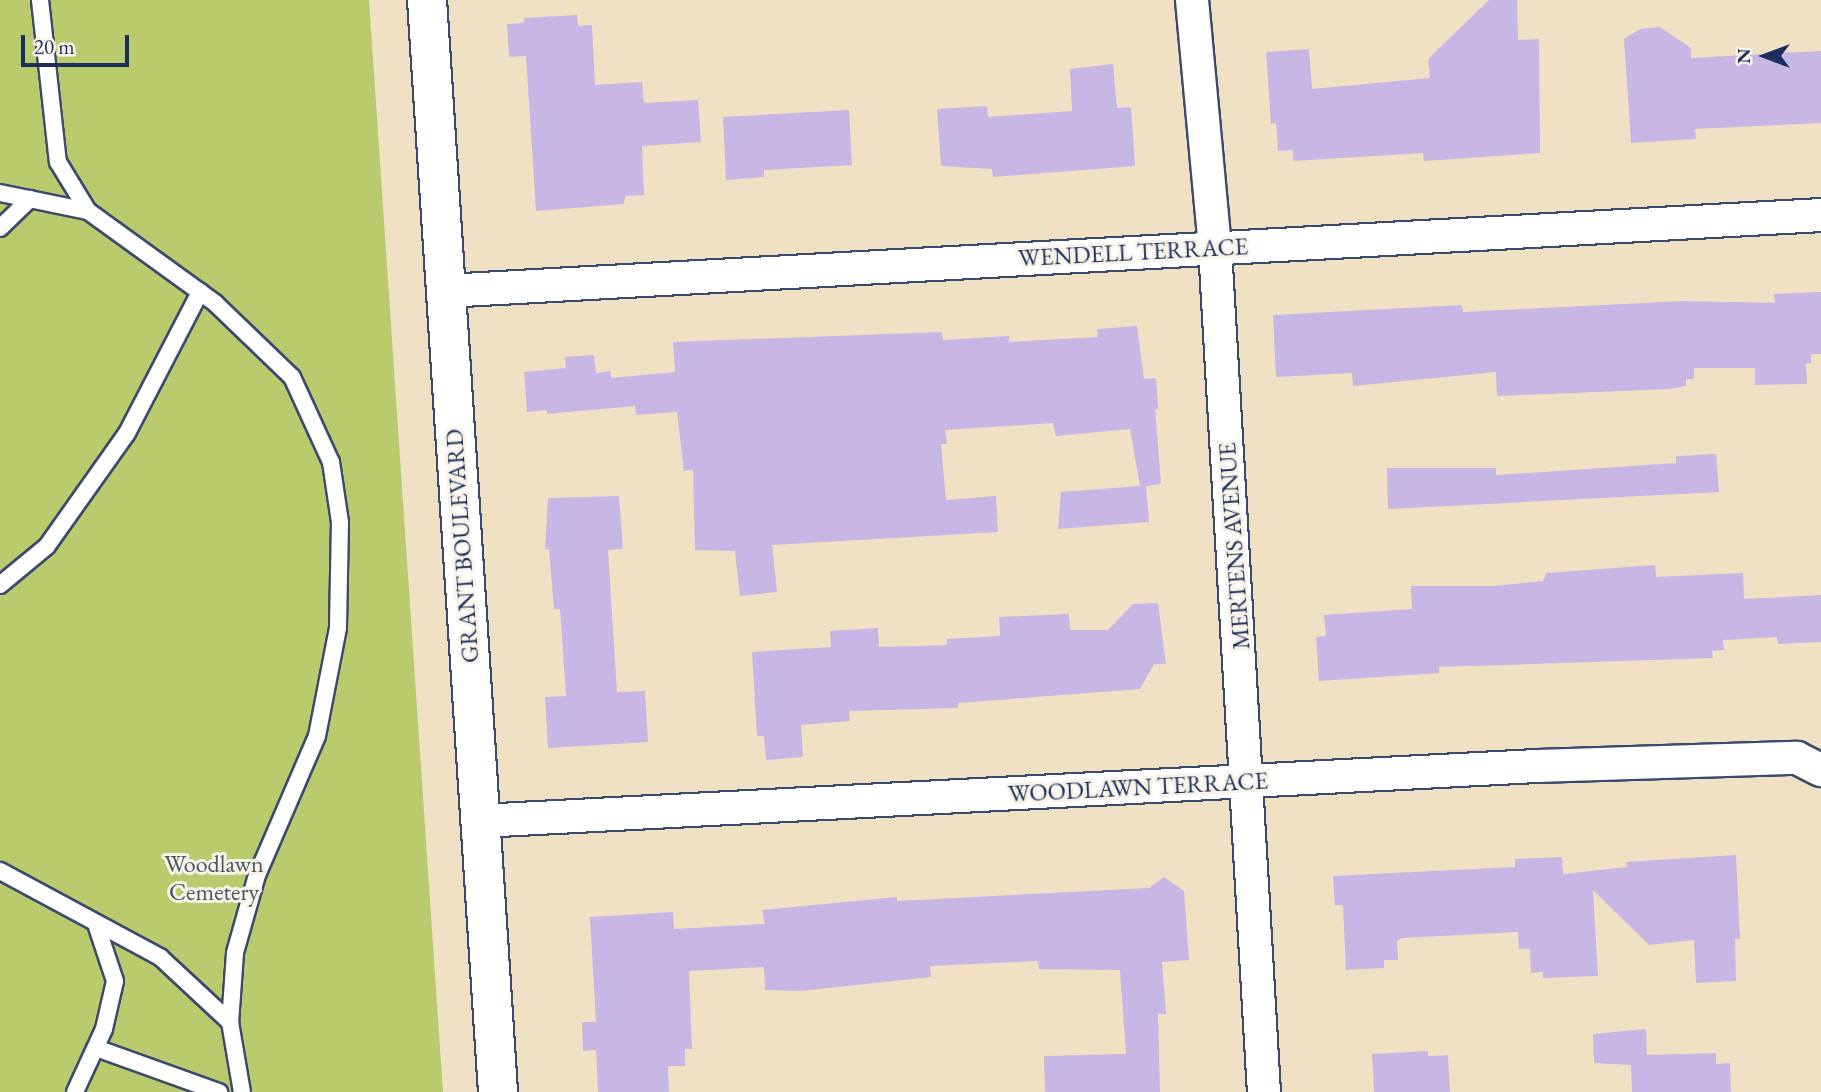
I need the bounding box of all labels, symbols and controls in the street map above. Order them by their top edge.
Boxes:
scale bar [24,21,133,65]
north arrow [1730,21,1800,91]
text: 20 m [34,33,75,60]
text: N [1731,48,1756,64]
street label: WENDELL TERRACE [1017,232,1249,272]
street label: GRANT BOULEVARD [439,428,485,664]
street label: MERTENS AVENUE [1212,441,1256,651]
street label: WOODLAWN TERRACE [1007,766,1269,808]
park label: Woodlawn Cemetery [164,850,264,906]

